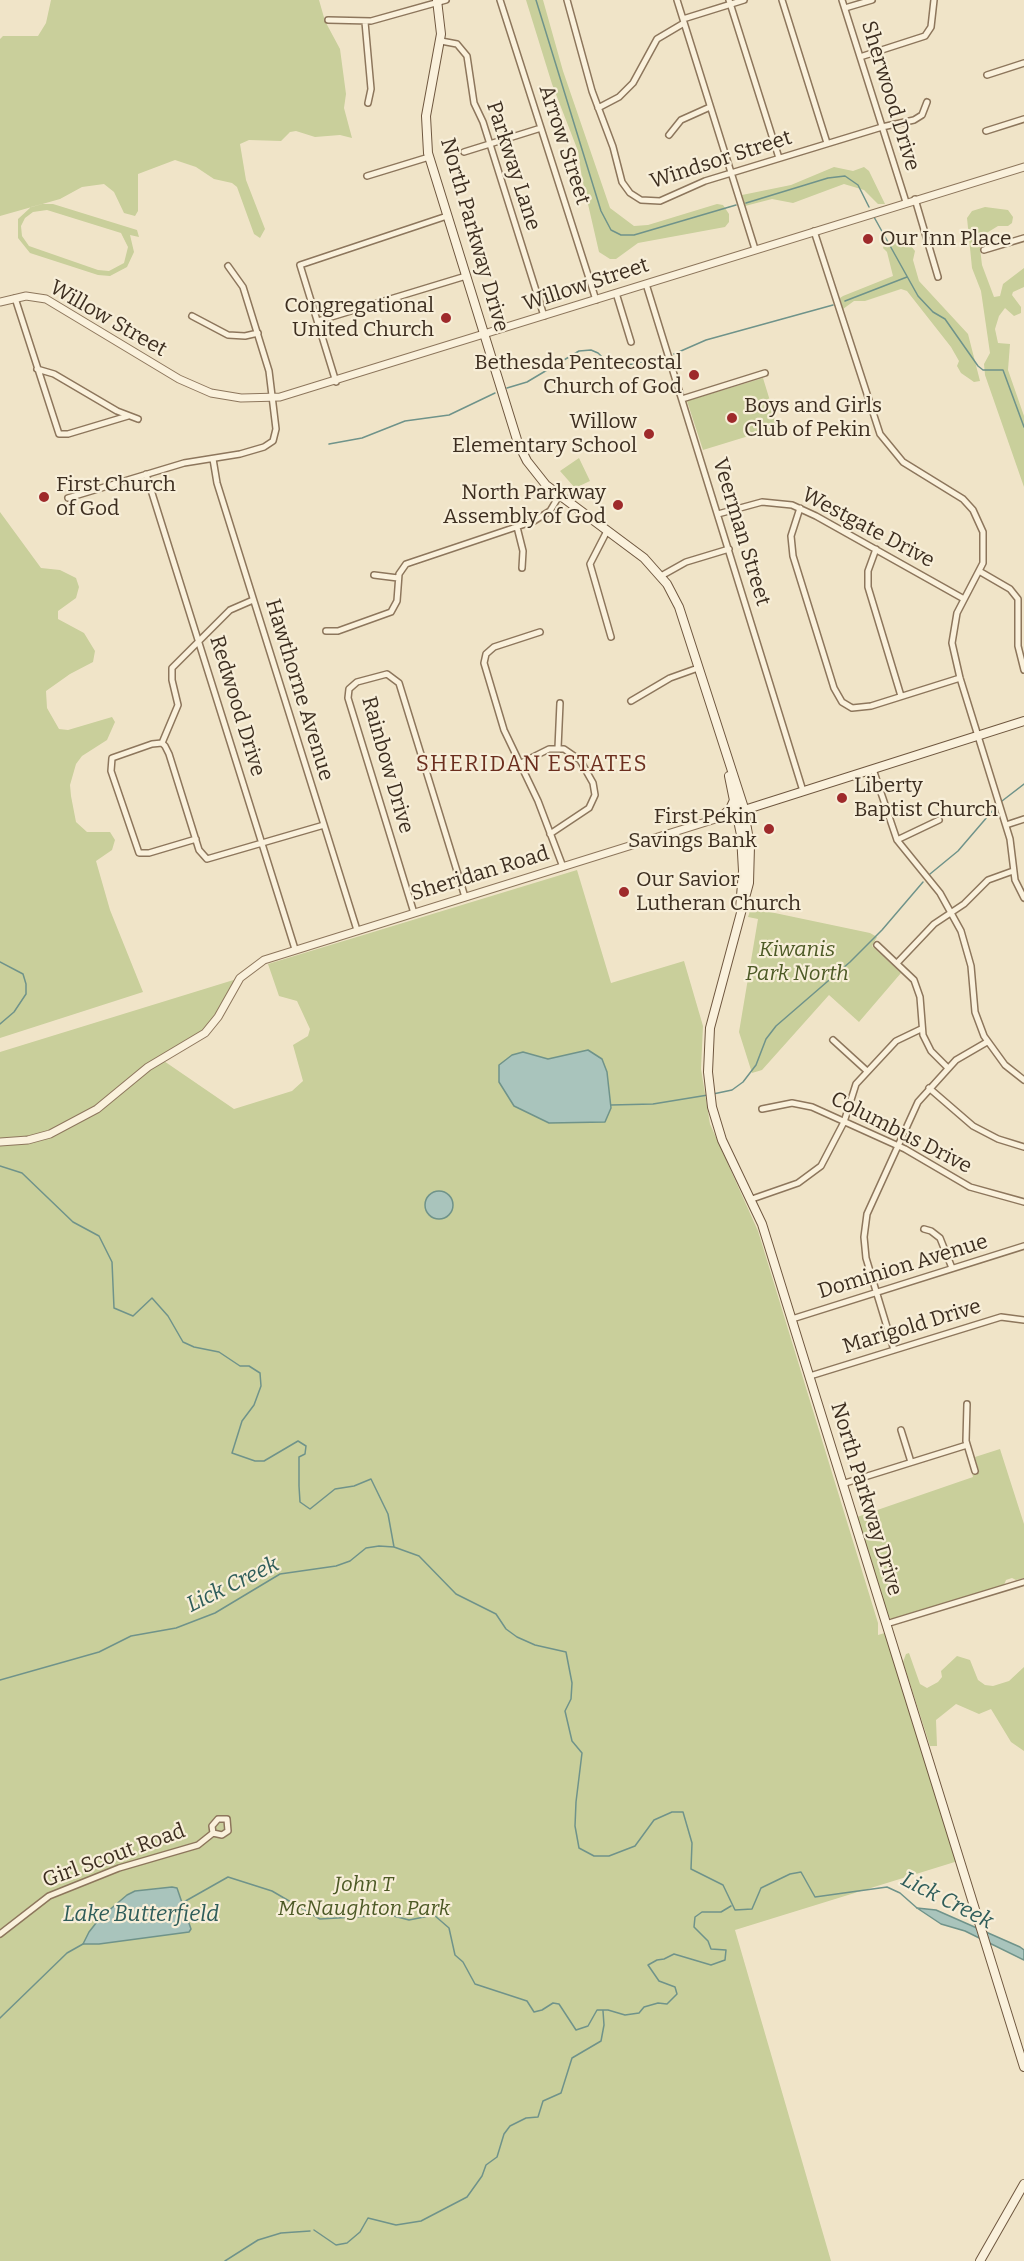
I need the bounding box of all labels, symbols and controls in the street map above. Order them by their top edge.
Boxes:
street label: Sherwood Drive [855,18,925,174]
street label: Arrow Street [533,82,595,208]
street label: Parkway Lane [480,98,546,234]
street label: Windsor Street [647,125,795,195]
street label: North Parkway Drive [434,135,514,335]
place label: Our Inn Place [880,226,1011,252]
marker: Our Inn Place [861,232,875,246]
street label: Willow Street [520,253,652,317]
street label: Willow Street [45,275,171,363]
place label: Congregational United Church [284,293,434,343]
marker: Congregational United Church [439,311,453,325]
place label: Bethesda Pentecostal Church of God [474,350,682,400]
marker: Bethesda Pentecostal Church of God [687,368,701,382]
place label: Boys and Girls Club of Pekin [744,393,882,443]
place label: Willow Elementary School [452,409,637,459]
marker: Boys and Girls Club of Pekin [725,411,739,425]
marker: Willow Elementary School [642,427,656,441]
street label: Veerman Street [707,455,775,609]
place label: First Church of God [56,472,176,522]
place label: North Parkway Assembly of God [443,480,606,530]
street label: Westgate Drive [797,482,939,574]
marker: First Church of God [37,490,51,504]
marker: North Parkway Assembly of God [611,498,625,512]
street label: Hawthorne Avenue [259,596,339,784]
street label: Redwood Drive [204,633,270,779]
street label: Rainbow Drive [355,694,419,836]
district label: SHERIDAN ESTATES [416,752,648,778]
place label: Liberty Baptist Church [854,773,998,823]
marker: Liberty Baptist Church [835,791,849,805]
place label: First Pekin Savings Bank [628,804,757,854]
marker: First Pekin Savings Bank [762,822,776,836]
street label: Sheridan Road [408,841,552,907]
place label: Our Savior Lutheran Church [636,867,801,917]
marker: Our Savior Lutheran Church [617,885,631,899]
park label: Kiwanis Park North [745,937,849,987]
street label: Columbus Drive [826,1087,976,1179]
street label: Dominion Avenue [815,1229,991,1305]
street label: Marigold Drive [840,1294,984,1360]
street label: North Parkway Drive [825,1399,907,1599]
water label: Lick Creek [182,1551,284,1619]
street label: Girl Scout Road [39,1819,189,1893]
water label: Lick Creek [897,1867,997,1935]
park label: John T McNaughton Park [278,1872,450,1922]
water label: Lake Butterfield [63,1902,219,1928]

